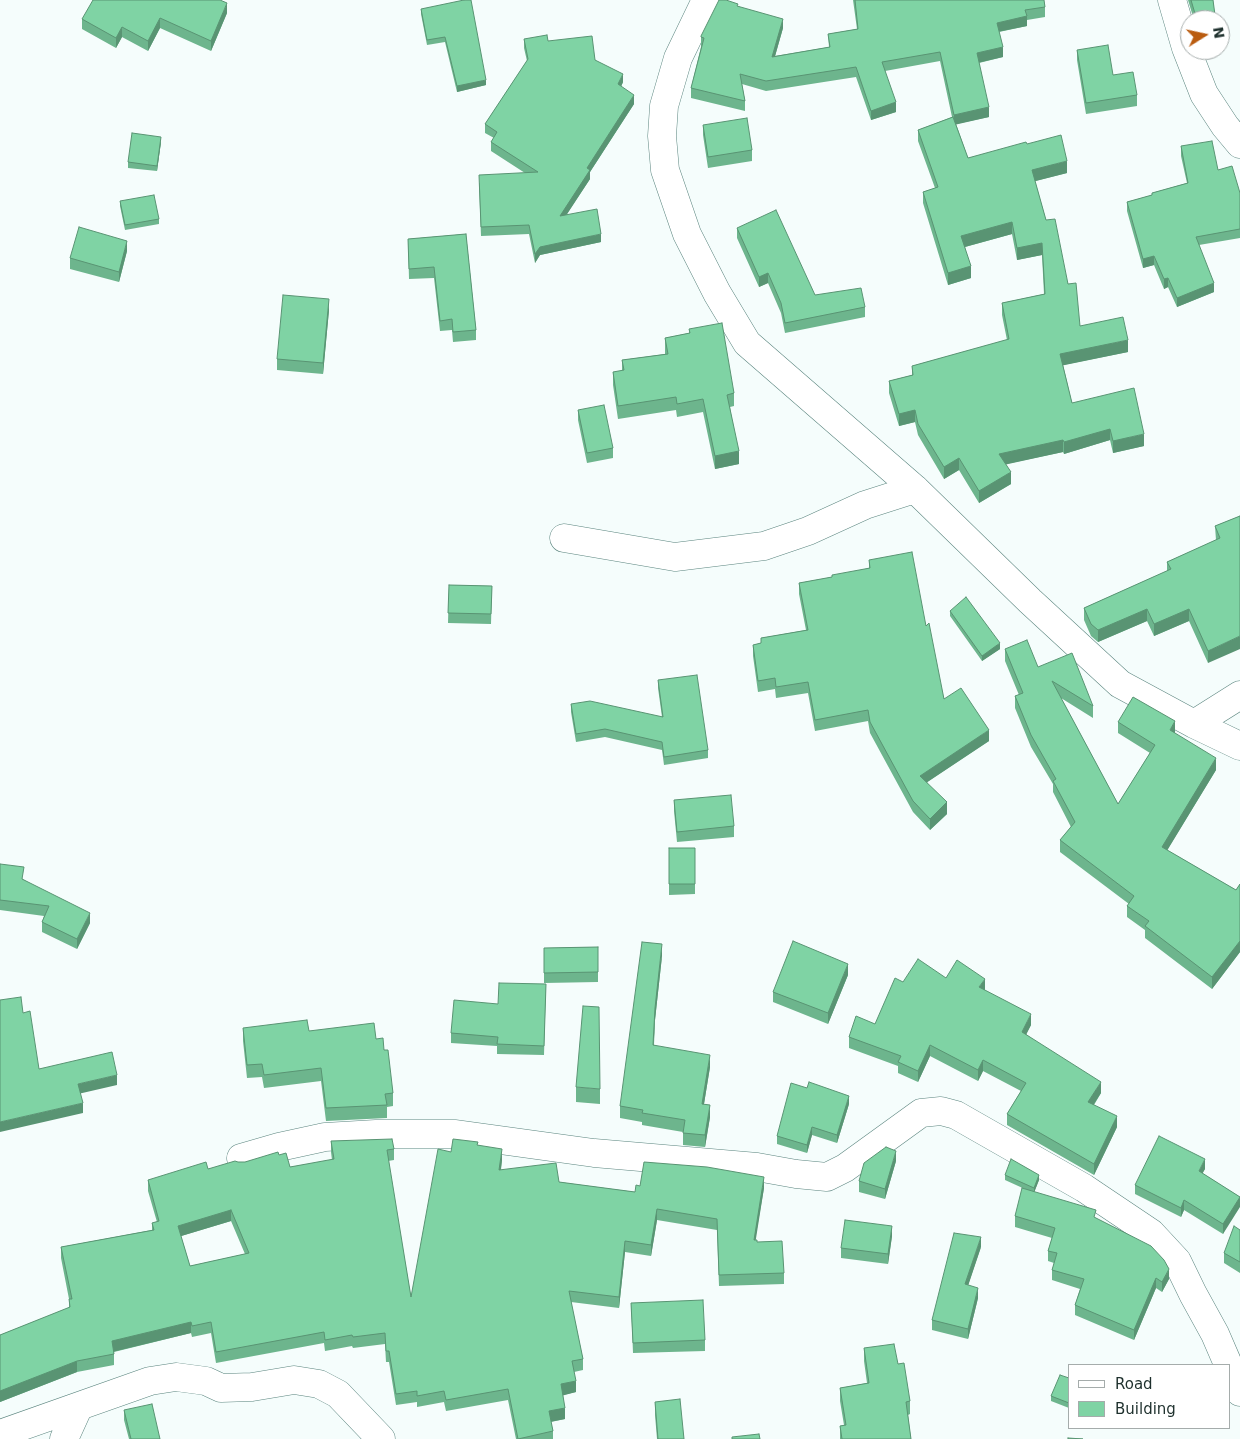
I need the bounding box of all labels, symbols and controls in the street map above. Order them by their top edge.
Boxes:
north arrow [1180,10,1230,60]
text: N [1210,25,1228,40]
legend [1068,1364,1230,1429]
text: Road [1115,1375,1153,1393]
text: Building [1115,1400,1176,1418]

